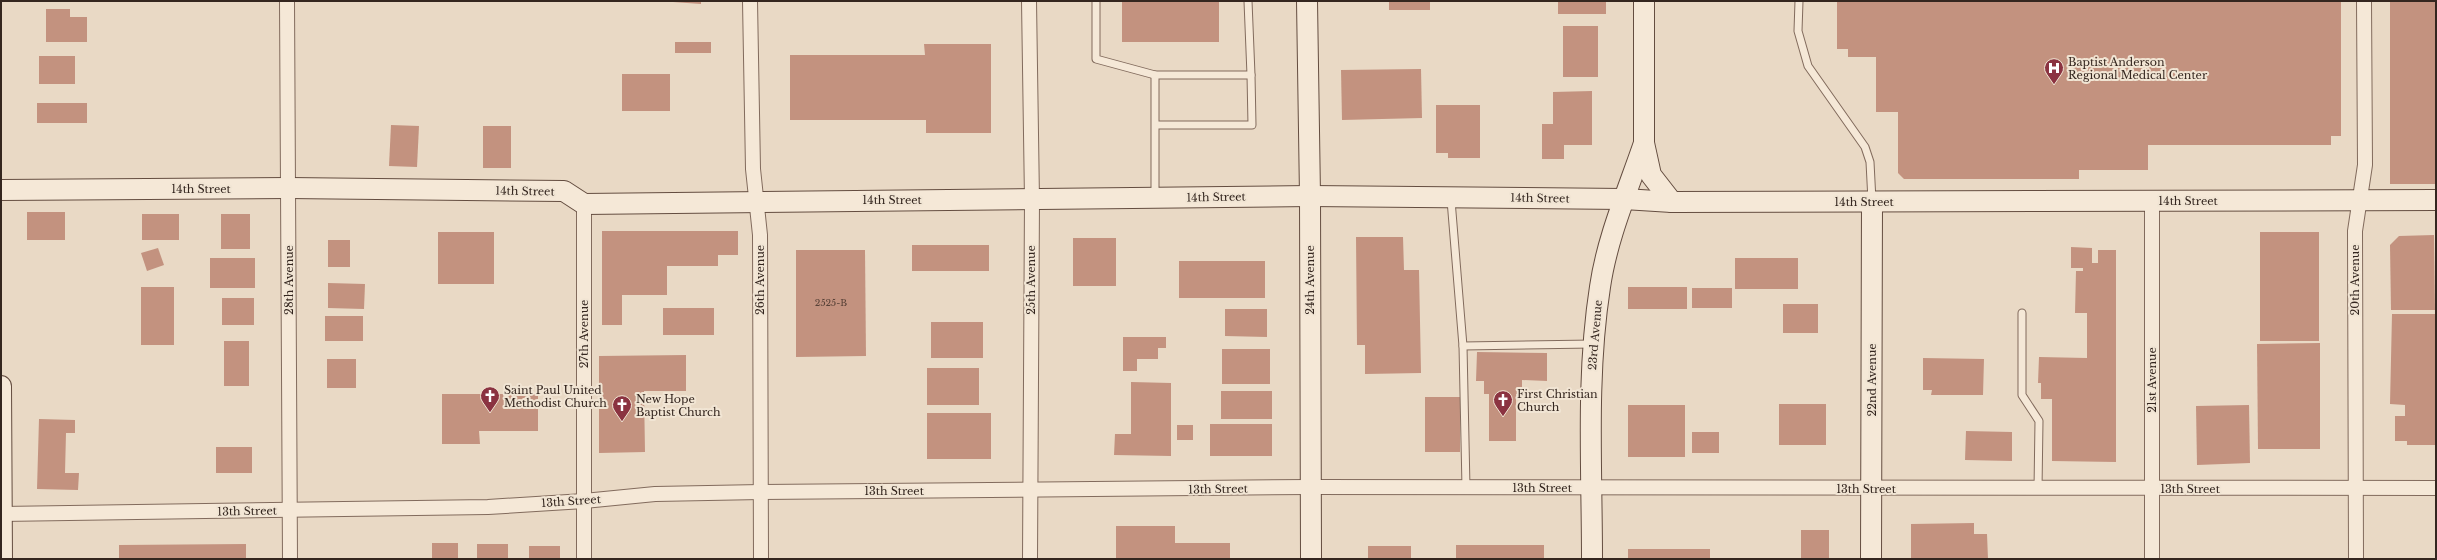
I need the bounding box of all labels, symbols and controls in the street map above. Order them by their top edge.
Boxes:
place label: Baptist Anderson Regional Medical Center [2068,55,2208,82]
hospital icon: Baptist Anderson Regional Medical Center [2043,57,2065,85]
street label: 14th Street [171,182,231,196]
street label: 14th Street [495,183,556,199]
street label: 14th Street [1186,189,1247,205]
street label: 14th Street [1510,190,1571,206]
street label: 14th Street [862,193,922,207]
street label: 14th Street [2158,194,2218,208]
street label: 14th Street [1834,195,1894,209]
street label: 28th Avenue [282,245,296,315]
street label: 26th Avenue [753,245,767,315]
street label: 25th Avenue [1024,245,1038,315]
street label: 24th Avenue [1303,245,1317,315]
street label: 20th Avenue [2348,245,2362,315]
house number: 2525-B [815,297,847,308]
street label: 23rd Avenue [1585,299,1605,371]
street label: 27th Avenue [577,300,591,368]
street label: 22nd Avenue [1865,343,1879,417]
street label: 21st Avenue [2145,347,2159,413]
place label: Saint Paul United Methodist Church [504,383,607,410]
church icon: Saint Paul United Methodist Church [479,385,501,413]
place label: First Christian Church [1517,387,1598,414]
church icon: First Christian Church [1492,389,1514,417]
place label: New Hope Baptist Church [636,392,721,419]
church icon: New Hope Baptist Church [611,394,633,422]
street label: 13th Street [1188,481,1249,497]
street label: 13th Street [1512,481,1573,495]
street label: 13th Street [1836,482,1897,496]
street label: 13th Street [2160,482,2221,496]
street label: 13th Street [864,484,925,498]
street label: 13th Street [541,492,602,510]
street label: 13th Street [217,503,278,519]

